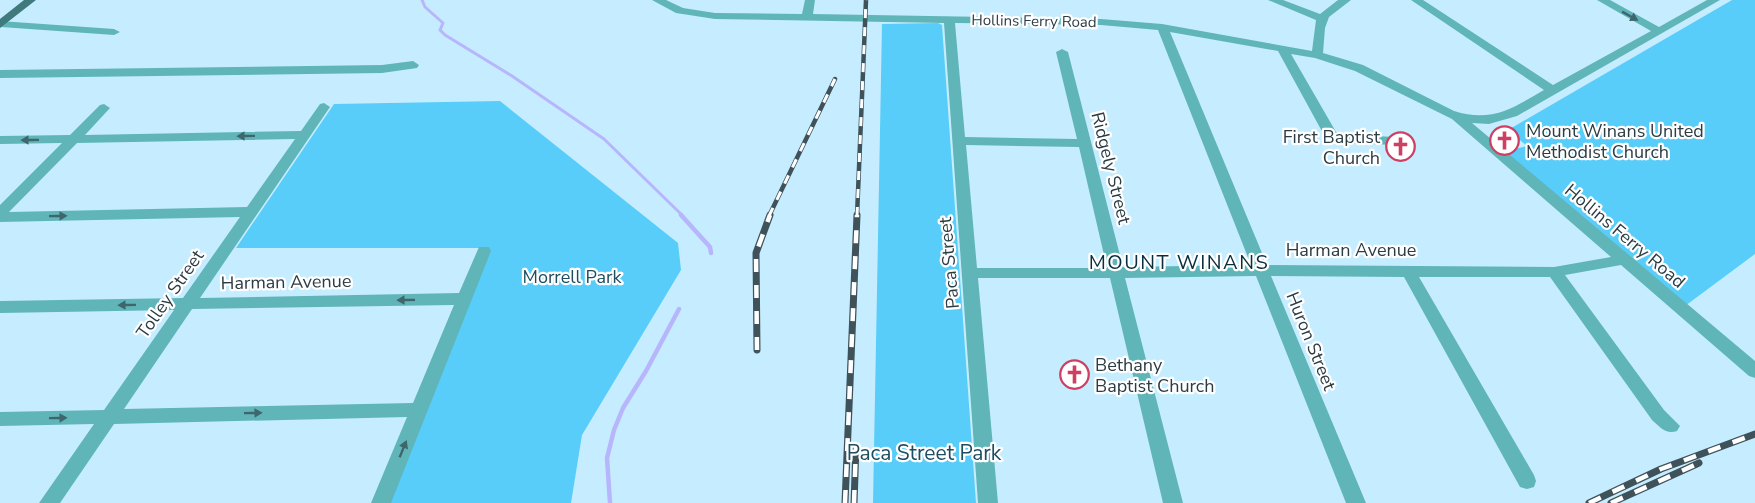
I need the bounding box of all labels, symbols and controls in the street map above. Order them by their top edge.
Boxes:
street label: Hollins Ferry Road [971,10,1097,32]
one-way arrow [1622,11,1639,21]
street label: Ridgely Street [1085,109,1137,227]
place label: Mount Winans United Methodist Church [1526,119,1704,164]
place label: First Baptist Church [1283,125,1381,170]
church icon: Mount Winans United Methodist Church [1489,125,1521,157]
one-way arrow [237,131,256,141]
church icon: First Baptist Church [1385,131,1417,163]
one-way arrow [21,135,40,145]
street label: Hollins Ferry Road [1560,178,1690,294]
one-way arrow [49,211,68,221]
street label: Paca Street [933,215,965,310]
street label: Harman Avenue [1286,238,1416,262]
street label: Tolley Street [131,245,210,343]
district label: MOUNT WINANS [1089,249,1269,276]
park label: Morrell Park [523,265,622,289]
street label: Harman Avenue [220,269,352,295]
street label: Huron Street [1280,288,1342,394]
one-way arrow [396,295,415,304]
one-way arrow [117,300,136,310]
place label: Bethany Baptist Church [1095,353,1214,398]
church icon: Bethany Baptist Church [1058,359,1090,391]
one-way arrow [244,409,263,418]
one-way arrow [49,413,68,423]
park label: Paca Street Park [847,439,1002,467]
one-way arrow [399,440,408,458]

